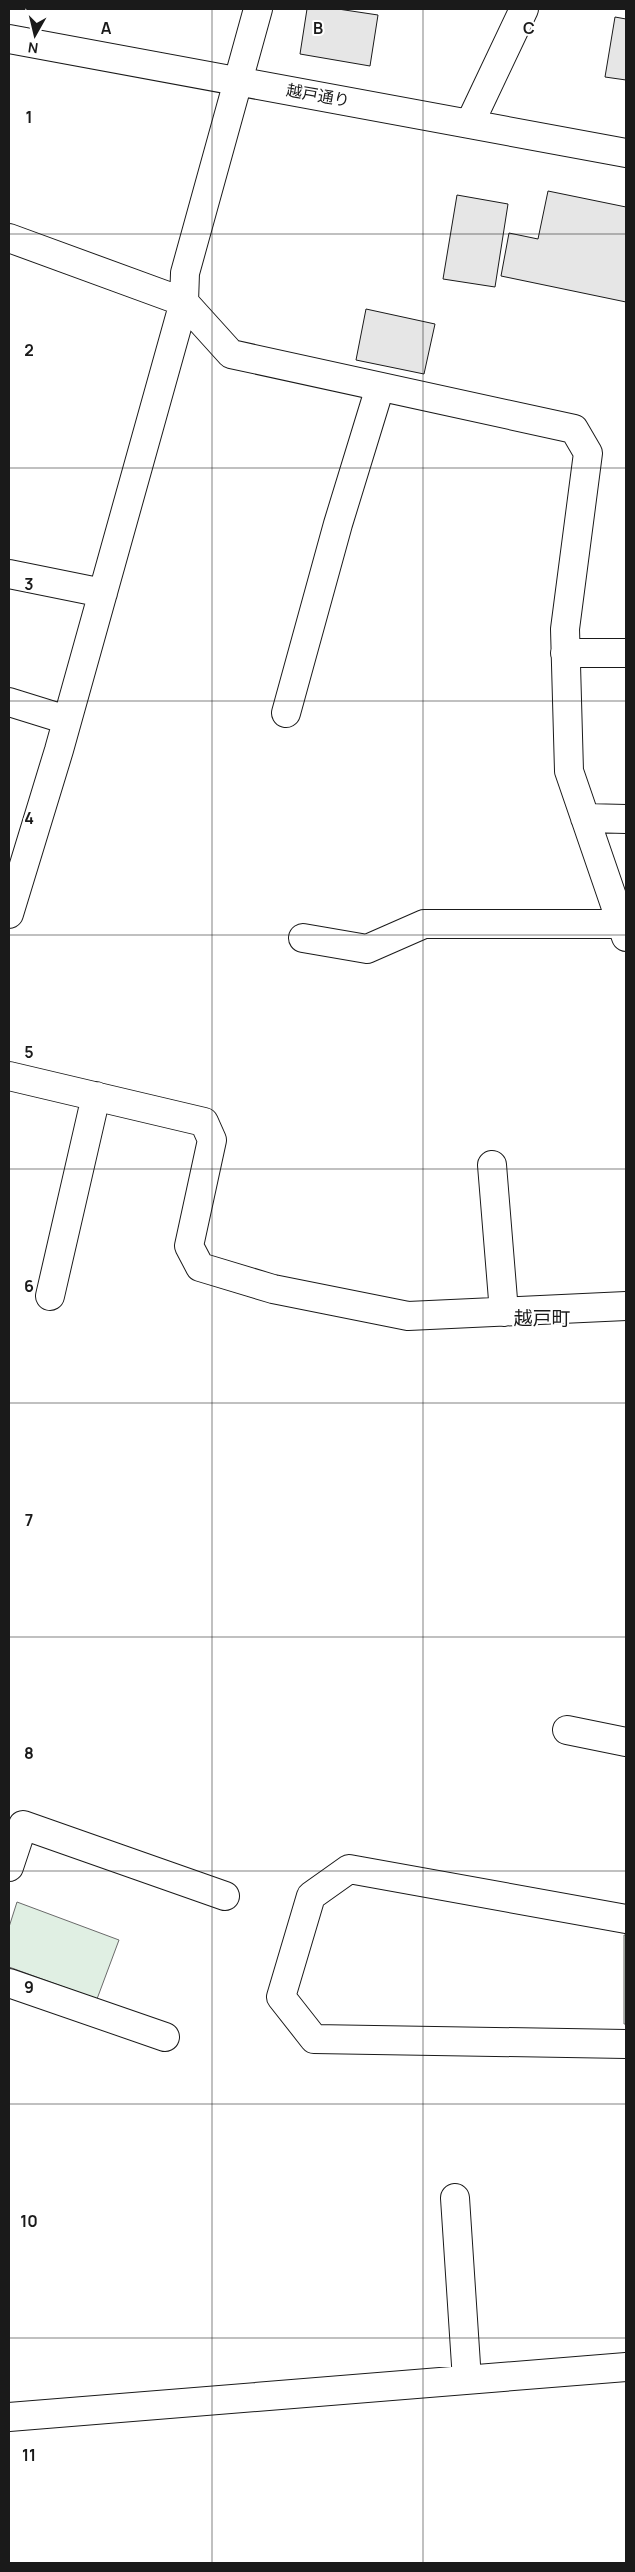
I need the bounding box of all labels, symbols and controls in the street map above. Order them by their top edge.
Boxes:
north arrow [10,10,60,60]
text: A [101,17,112,39]
text: B [313,17,323,39]
text: C [523,17,535,39]
text: N [27,38,39,58]
street label: 越戸通り [285,79,351,111]
text: 1 [25,106,33,128]
text: 2 [24,339,34,361]
text: 3 [24,573,34,595]
text: 4 [24,807,34,829]
text: 5 [24,1041,34,1063]
text: 6 [24,1275,34,1297]
district label: 越戸町 [513,1305,571,1331]
text: 7 [25,1509,33,1531]
text: 8 [24,1742,34,1764]
text: 9 [24,1976,34,1998]
text: 10 [20,2210,38,2232]
text: 11 [22,2444,36,2466]

